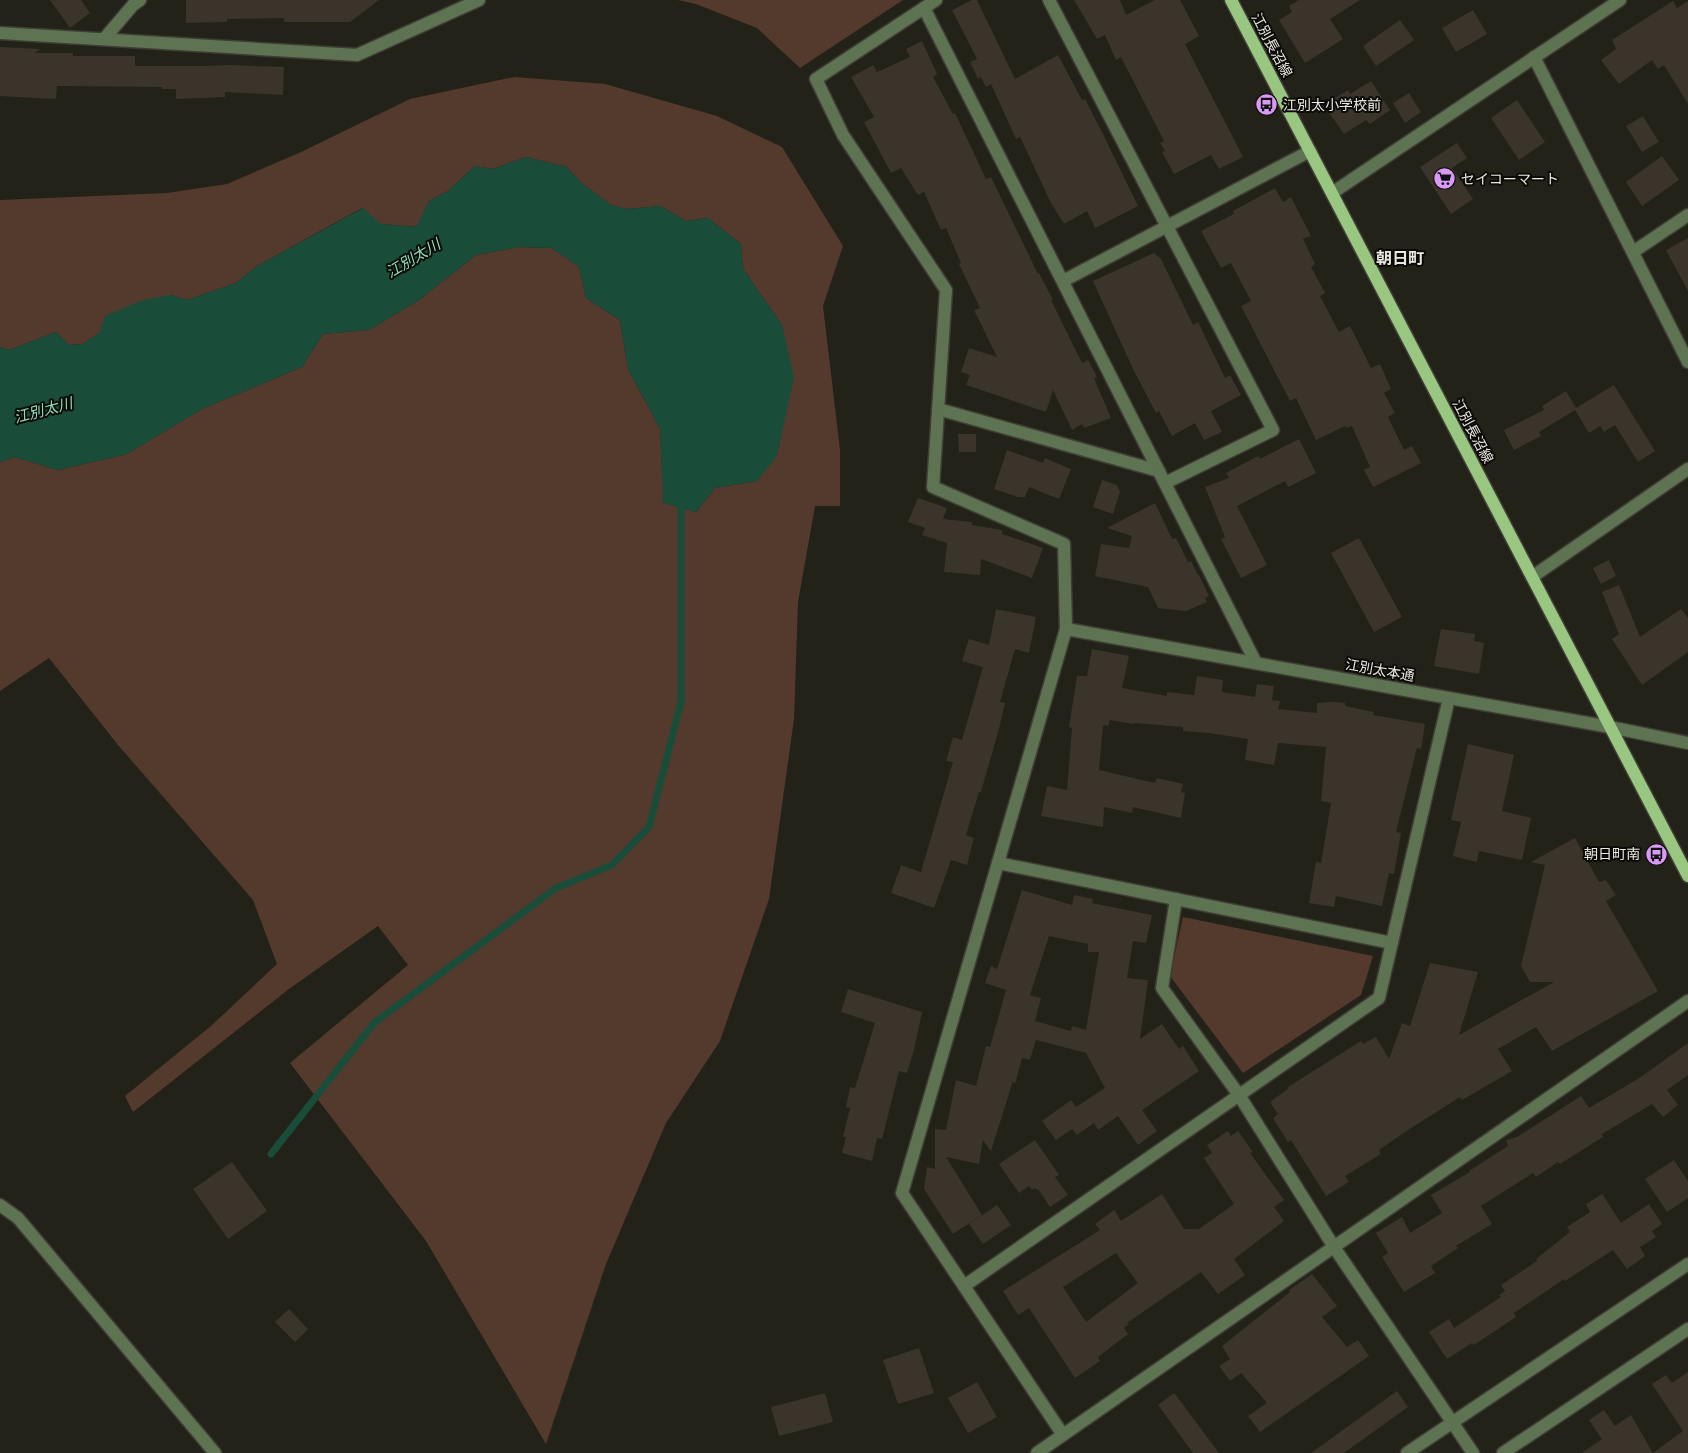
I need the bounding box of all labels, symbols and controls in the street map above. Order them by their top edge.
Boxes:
street label: 江別長沼線 [1249,10,1295,80]
bus stop icon: 江別太小学校前 [1255,93,1279,117]
place label: 江別太小学校前 [1283,97,1381,113]
supermarket icon: セイコーマート [1433,167,1457,191]
place label: セイコーマート [1461,171,1559,187]
water label: 江別太川 [383,234,445,281]
district label: 朝日町 [1376,250,1424,267]
water label: 江別太川 [12,394,76,426]
street label: 江別長沼線 [1450,396,1496,466]
street label: 江別太本通 [1344,656,1416,684]
bus stop icon: 朝日町南 [1644,842,1668,866]
place label: 朝日町南 [1584,846,1640,862]

